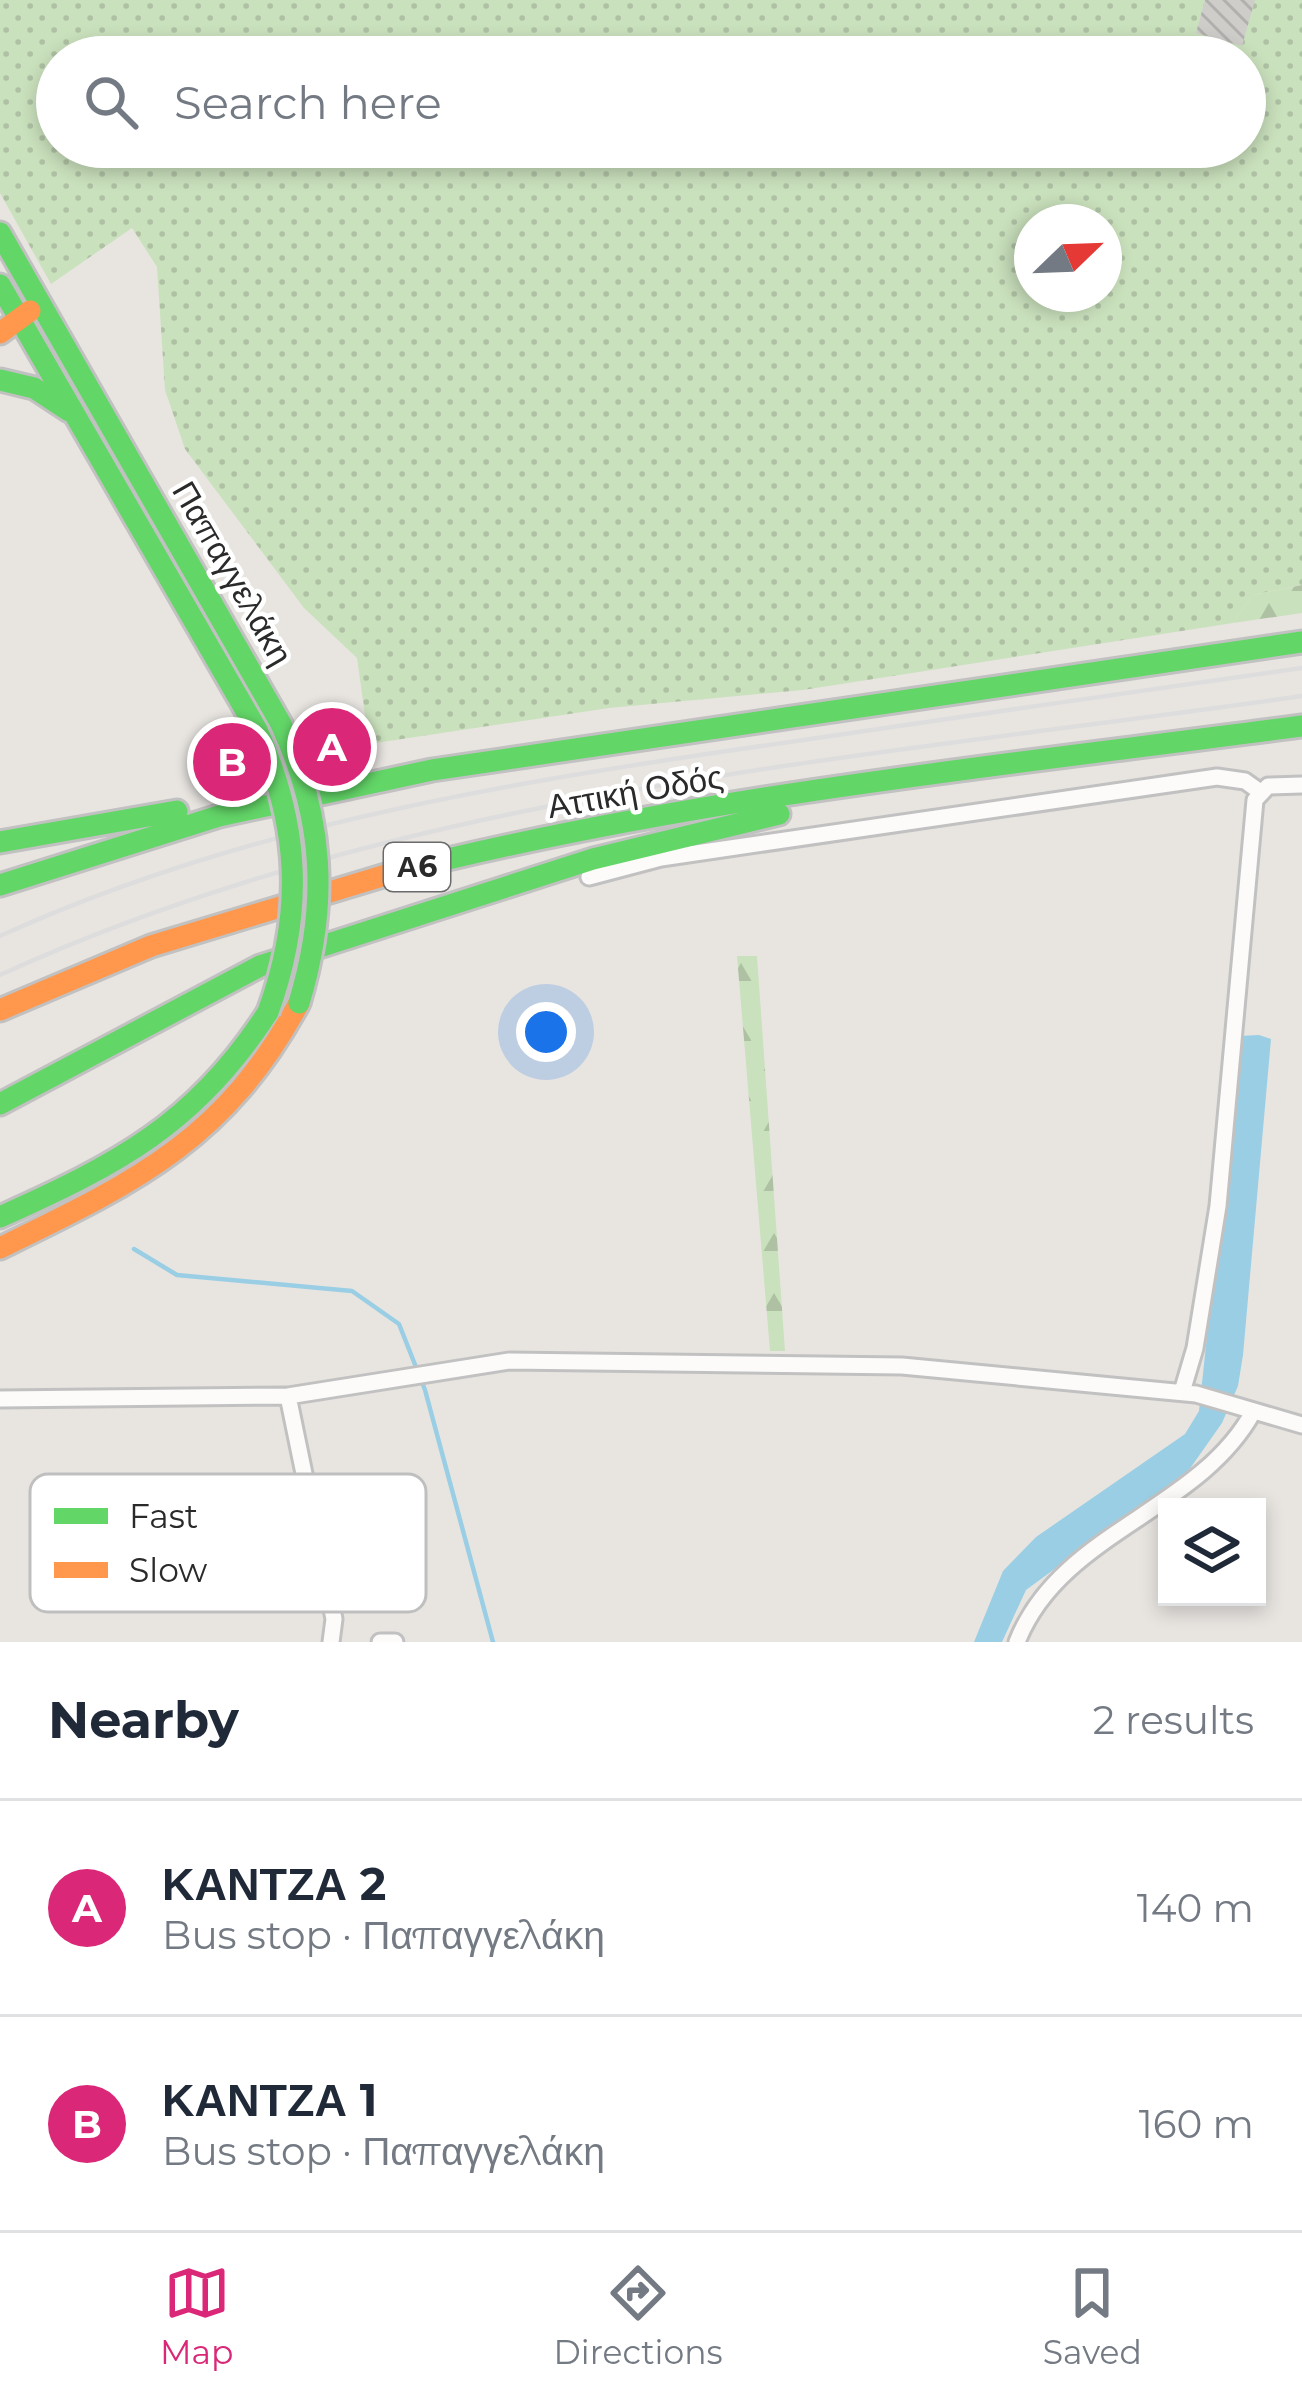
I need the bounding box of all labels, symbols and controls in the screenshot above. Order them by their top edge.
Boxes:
search box [36,36,1266,168]
icon: search [78,69,144,135]
text: Search here [174,75,442,130]
north arrow [1014,204,1122,312]
street label: Παπαγγελάκη [164,474,302,672]
pin: A [293,702,371,792]
pin: B [193,717,271,807]
street label: Αττική Οδός [544,756,726,826]
road number: Α6 [384,843,450,891]
your location [516,1002,576,1062]
legend [30,1474,426,1612]
text: Fast [129,1496,198,1536]
map controls [1158,1498,1266,1606]
button: layers [1158,1498,1266,1606]
text: Slow [129,1550,207,1590]
text: Nearby [48,1689,239,1751]
text: 2 results [1093,1696,1254,1744]
text: ΚΑΝΤΖΑ 2 [162,1856,386,1911]
text: A [72,1884,102,1932]
text: 140 m [1137,1884,1254,1932]
text: Bus stop · Παπαγγελάκη [162,1911,605,1959]
text: ΚΑΝΤΖΑ 1 [162,2072,377,2127]
text: B [72,2100,102,2148]
text: 160 m [1139,2100,1254,2148]
text: Bus stop · Παπαγγελάκη [162,2127,605,2175]
tab: Map [160,2260,233,2372]
tab: Directions [554,2260,723,2372]
tab: Saved [1043,2260,1142,2372]

